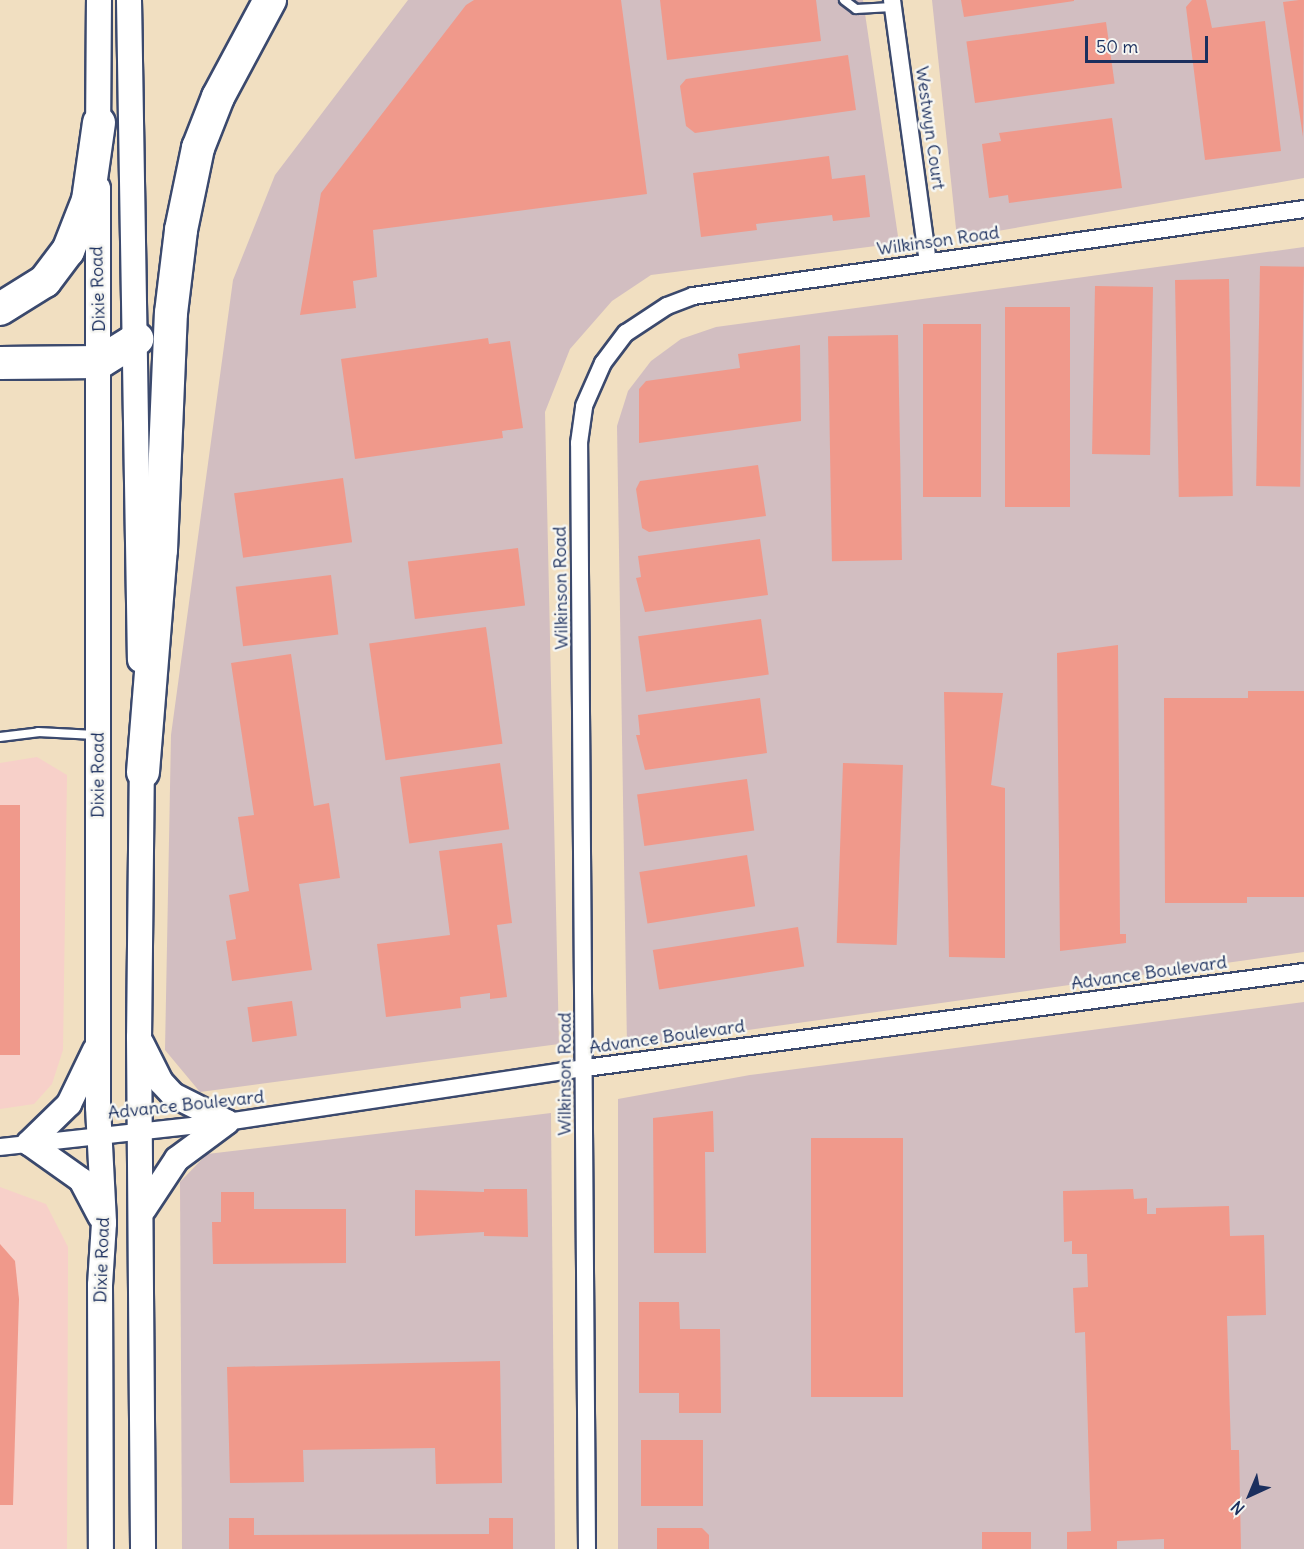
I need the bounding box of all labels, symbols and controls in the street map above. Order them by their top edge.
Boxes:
scale bar [1088,24,1211,62]
text: 50 m [1096,35,1138,58]
street label: Westwyn Court [911,65,949,191]
street label: Wilkinson Road [875,222,1001,260]
street label: Dixie Road [86,246,110,332]
street label: Wilkinson Road [549,526,573,650]
street label: Dixie Road [87,732,109,818]
street label: Advance Boulevard [1070,951,1228,995]
street label: Wilkinson Road [554,1012,576,1136]
street label: Advance Boulevard [588,1015,746,1059]
street label: Advance Boulevard [107,1086,265,1124]
street label: Dixie Road [90,1217,114,1303]
north arrow [1220,1465,1280,1525]
text: N [1227,1497,1248,1519]

